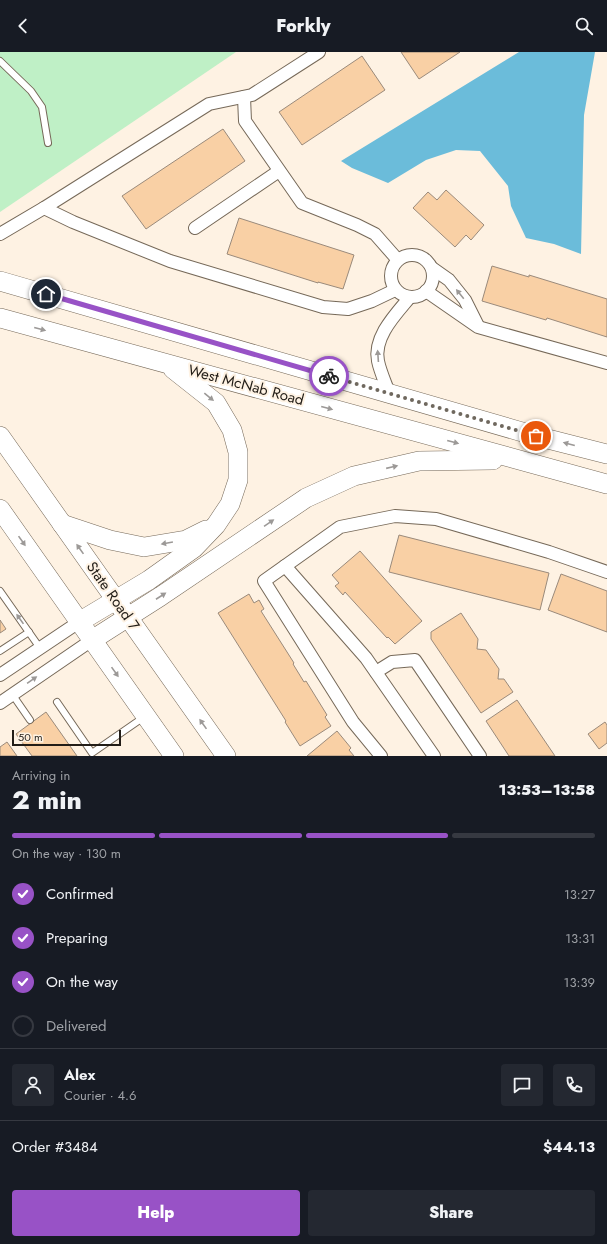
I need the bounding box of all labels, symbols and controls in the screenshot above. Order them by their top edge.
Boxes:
text: Forkly [276,13,331,39]
icon: back [12,15,34,37]
icon: search [573,15,595,37]
pin [29,277,63,311]
icon: home [35,283,57,305]
one-way arrow [455,288,464,299]
one-way arrow [34,326,46,332]
one-way arrow [374,350,381,362]
courier [309,356,349,396]
street label: West McNab Road [186,359,306,411]
icon: bike [318,365,340,387]
one-way arrow [203,393,214,401]
one-way arrow [322,405,334,411]
pin [519,419,553,453]
icon: bag [525,425,547,447]
one-way arrow [447,439,459,445]
one-way arrow [563,441,575,447]
one-way arrow [386,464,398,470]
one-way arrow [263,520,274,527]
one-way arrow [18,536,26,546]
one-way arrow [160,541,173,547]
one-way arrow [76,544,84,555]
street label: State Road 7 [81,557,145,635]
one-way arrow [155,593,167,600]
one-way arrow [16,614,24,624]
one-way arrow [111,667,119,677]
one-way arrow [27,676,37,684]
one-way arrow [199,719,207,729]
scale bar [12,728,121,747]
text: 50 m [18,729,43,745]
text: Arriving in [12,766,70,785]
text: 13:53–13:58 [499,779,595,801]
text: 2 min [12,781,82,819]
text: On the way · 130 m [12,844,121,863]
icon: check [12,883,34,905]
text: Confirmed [46,883,114,905]
text: 13:27 [564,885,595,904]
icon: check [12,927,34,949]
text: Preparing [46,927,108,949]
text: 13:31 [565,929,595,948]
icon: check [12,971,34,993]
text: On the way [46,971,118,993]
text: 13:39 [564,973,595,992]
text: Delivered [46,1015,107,1037]
button: person [12,1064,54,1106]
text: Alex [64,1064,95,1086]
button: chat [501,1064,543,1106]
button: phone [553,1064,595,1106]
text: Courier · 4.6 [64,1086,137,1105]
text: Order #3484 [12,1136,98,1158]
text: $44.13 [543,1136,595,1158]
button: Help [12,1190,300,1236]
button: Share [308,1190,595,1236]

